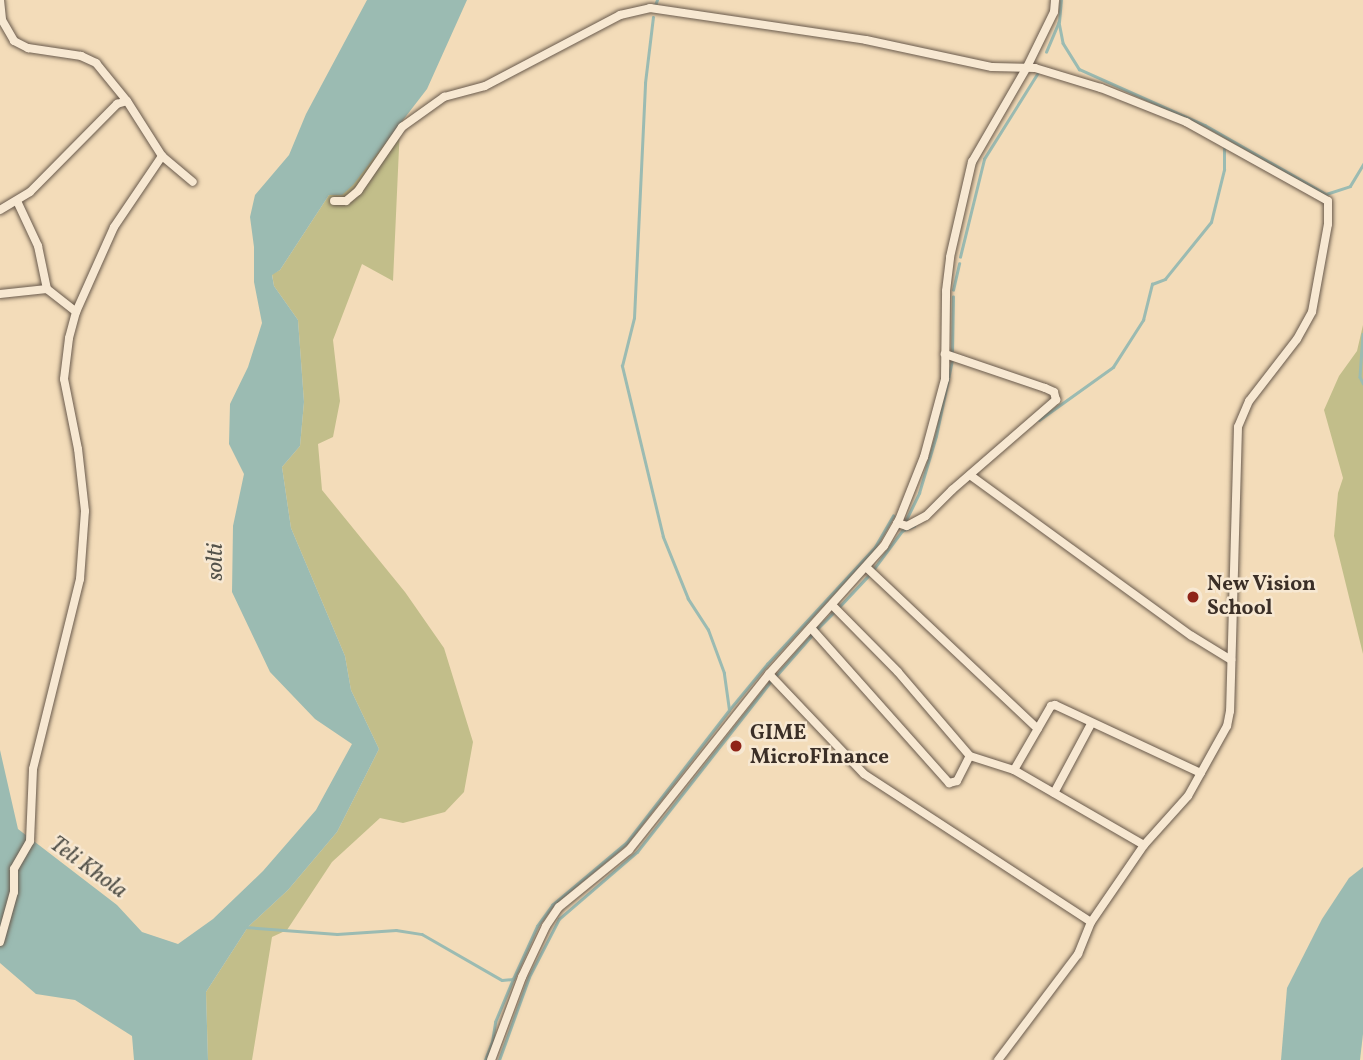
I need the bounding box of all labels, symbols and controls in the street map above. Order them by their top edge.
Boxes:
water label: solti [202,543,230,581]
place label: New Vision School [1207,572,1317,622]
marker: New Vision School [1185,589,1201,605]
place label: GIME MicroFInance [750,721,889,771]
marker: GIME MicroFInance [728,738,744,754]
water label: Teli Khola [44,831,132,905]

